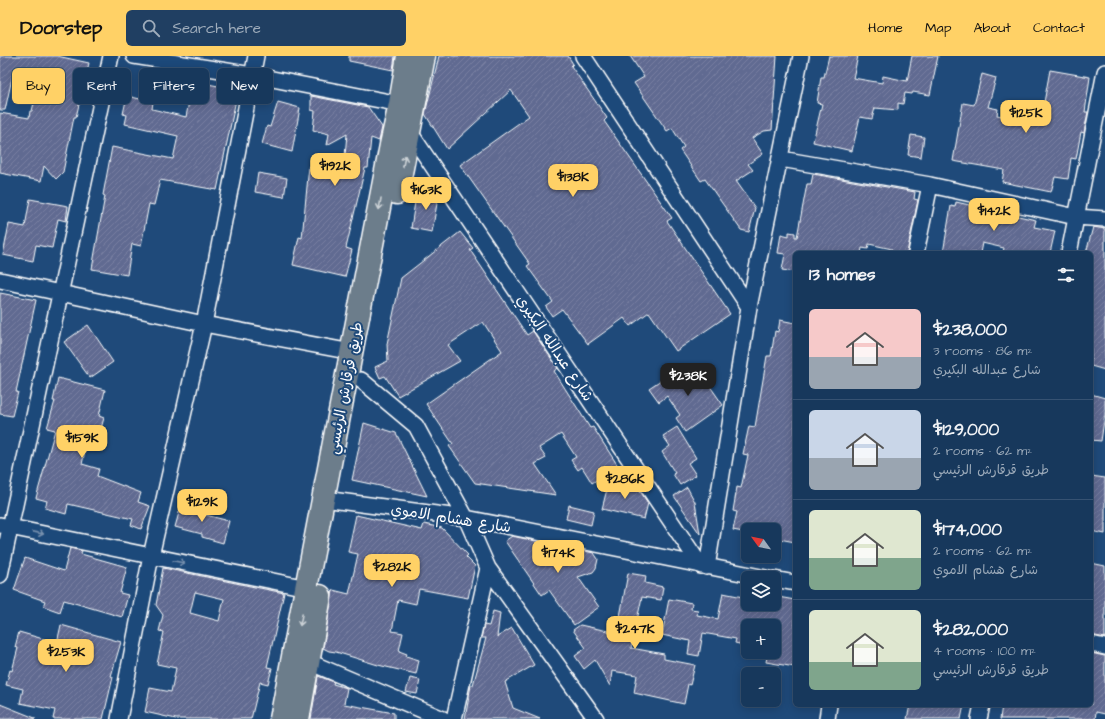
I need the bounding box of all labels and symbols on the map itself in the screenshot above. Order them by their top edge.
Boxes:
pin: $125K [998,100,1054,134]
pin: $192K [307,153,363,187]
one-way arrow [400,154,408,167]
pin: $138K [545,164,601,198]
pin: $163K [398,177,454,211]
one-way arrow [376,198,384,211]
pin: $142K [966,198,1022,232]
street label: شارع عبدالله البكيري [511,291,598,406]
street label: طريق قرقارش الرئيسي [322,320,371,456]
pin: $238K [660,363,716,397]
pin: $159K [54,425,110,459]
pin: $286K [597,466,653,500]
pin: $129K [174,489,230,523]
street label: شارع هشام الاموي [389,499,512,538]
north arrow [741,523,781,563]
one-way arrow [31,529,44,537]
pin: $174K [530,540,586,574]
pin: $282K [364,554,420,588]
one-way arrow [172,558,185,566]
one-way arrow [296,613,304,626]
pin: $247K [607,616,663,650]
pin: $253K [38,639,94,673]

